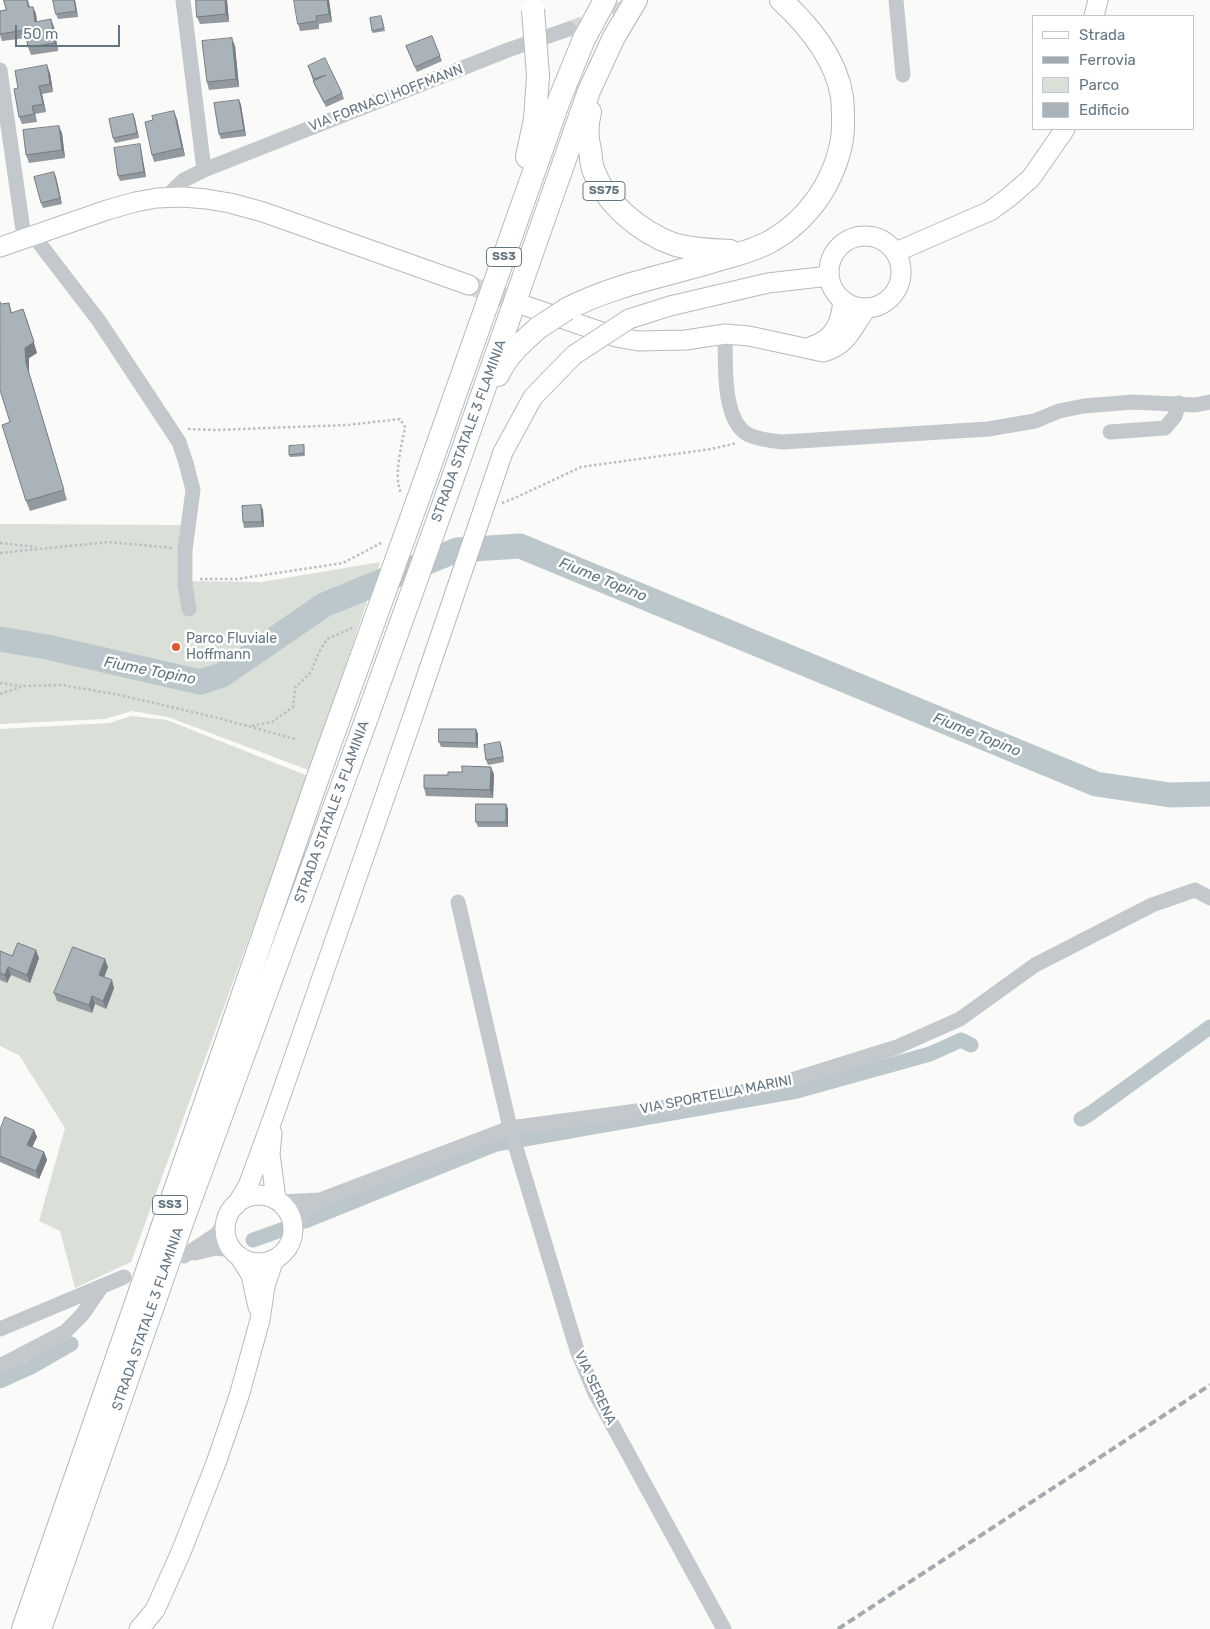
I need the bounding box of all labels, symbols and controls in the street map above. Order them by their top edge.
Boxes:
scale bar [18,15,122,47]
legend [1032,15,1195,130]
text: 50 m [23,25,58,43]
text: Strada [1079,26,1125,44]
text: Ferrovia [1079,51,1136,69]
street label: VIA FORNACI HOFFMANN [307,61,465,135]
text: Parco [1079,76,1119,94]
text: Edificio [1079,101,1129,119]
road number: SS75 [583,182,625,200]
road number: SS3 [486,248,522,266]
street label: STRADA STATALE 3 FLAMINIA [428,337,510,525]
water label: Fiume Topino [557,554,649,606]
place label: Parco Fluviale Hoffmann [186,631,277,664]
marker: Parco Fluviale Hoffmann [170,641,182,653]
water label: Fiume Topino [103,653,197,689]
water label: Fiume Topino [931,709,1023,761]
street label: STRADA STATALE 3 FLAMINIA [291,718,373,906]
street label: VIA SPORTELLA MARINI [639,1072,793,1118]
road number: SS3 [152,1196,188,1214]
street label: STRADA STATALE 3 FLAMINIA [109,1225,187,1413]
street label: VIA SERENA [571,1348,619,1428]

